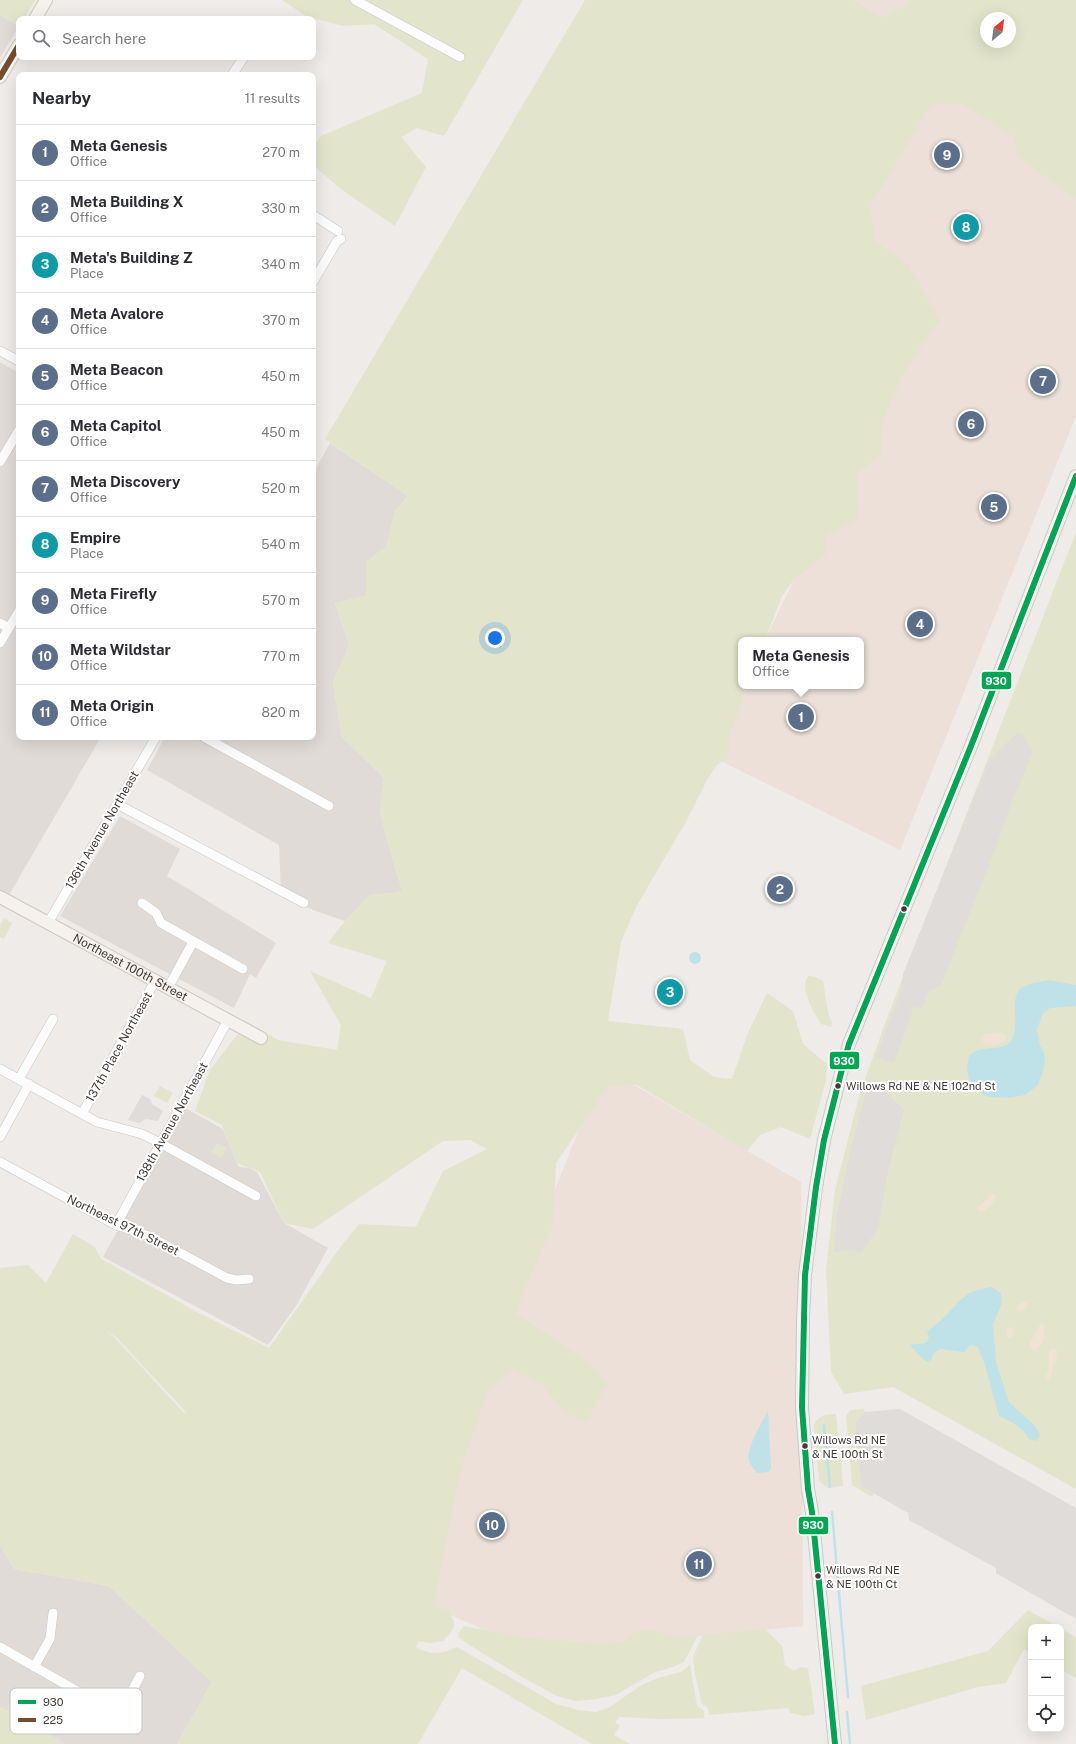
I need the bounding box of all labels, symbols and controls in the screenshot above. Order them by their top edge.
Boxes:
north arrow [980,12,1016,48]
search box [16,16,316,60]
icon: search [30,27,52,49]
text: Search here [62,30,146,47]
text: Nearby [32,88,91,108]
text: 11 results [245,91,300,106]
text: Meta Genesis [70,137,167,154]
pin: 9 [934,140,960,170]
text: 1 [42,145,48,160]
text: 270 m [262,145,300,160]
text: Office [70,154,107,169]
text: Meta Building X [70,193,184,210]
text: 2 [41,201,49,216]
text: 330 m [261,201,300,216]
text: Office [70,210,107,225]
pin: 8 [953,212,979,242]
text: Meta's Building Z [70,249,193,266]
text: 3 [41,257,49,272]
text: 340 m [261,257,300,272]
text: Place [70,266,104,281]
text: Meta Avalore [70,305,164,322]
text: 4 [41,313,49,328]
text: 370 m [262,313,300,328]
text: Office [70,322,107,337]
text: Meta Beacon [70,361,163,378]
pin: 7 [1030,366,1056,396]
text: 5 [41,369,49,384]
text: 450 m [261,369,300,384]
text: Office [70,378,107,393]
pin: 6 [958,409,984,439]
text: Meta Capitol [70,417,162,434]
text: 6 [41,425,49,440]
text: 450 m [261,425,300,440]
text: Office [70,434,107,449]
text: Meta Discovery [70,473,180,490]
text: 7 [41,481,49,496]
text: 520 m [262,481,300,496]
text: Office [70,490,107,505]
pin: 5 [981,492,1007,522]
text: Empire [70,529,121,546]
text: 8 [41,537,49,552]
text: 540 m [261,537,300,552]
text: Place [70,546,104,561]
text: Meta Firefly [70,585,157,602]
text: 9 [41,593,49,608]
text: 570 m [262,593,300,608]
text: Office [70,602,107,617]
pin: 4 [907,609,933,639]
your location [485,628,505,648]
popup [738,637,864,689]
text: Meta Wildstar [70,641,171,658]
text: Meta Genesis [752,647,850,664]
text: 10 [38,649,52,664]
text: 770 m [262,649,300,664]
text: Office [70,658,107,673]
text: Office [752,664,789,679]
line badge: 930 [981,671,1012,690]
text: 930 [985,675,1007,687]
text: Meta Origin [70,697,154,714]
pin: 1 [788,702,814,732]
text: 11 [39,705,51,720]
text: 820 m [261,705,300,720]
text: Office [70,714,107,729]
street label: 136th Avenue Northeast [62,768,142,892]
pin: 2 [767,874,793,904]
unlabelled marker [899,904,909,914]
street label: Northeast 100th Street [71,931,190,1004]
pin: 3 [657,977,683,1007]
street label: 137th Place Northeast [83,989,155,1104]
line badge: 930 [829,1051,860,1070]
text: 930 [833,1055,855,1067]
street label: 138th Avenue Northeast [133,1060,211,1184]
place label: Willows Rd NE & NE 102nd St [846,1080,996,1092]
marker: Willows Rd NE & NE 102nd St [833,1081,843,1091]
street label: Northeast 97th Street [65,1192,182,1258]
place label: Willows Rd NE & NE 100th St [812,1434,886,1460]
marker: Willows Rd NE & NE 100th St [800,1441,810,1451]
pin: 10 [479,1510,505,1540]
line badge: 930 [798,1516,829,1535]
text: 930 [802,1519,824,1531]
pin: 11 [686,1549,712,1579]
place label: Willows Rd NE & NE 100th Ct [826,1564,900,1590]
marker: Willows Rd NE & NE 100th Ct [813,1571,823,1581]
map controls [1028,1624,1064,1732]
button: + [1028,1624,1064,1660]
button: − [1028,1660,1064,1696]
legend [10,1688,142,1734]
text: 930 [43,1696,64,1708]
button: locate [1028,1696,1064,1732]
text: 225 [43,1714,63,1726]

